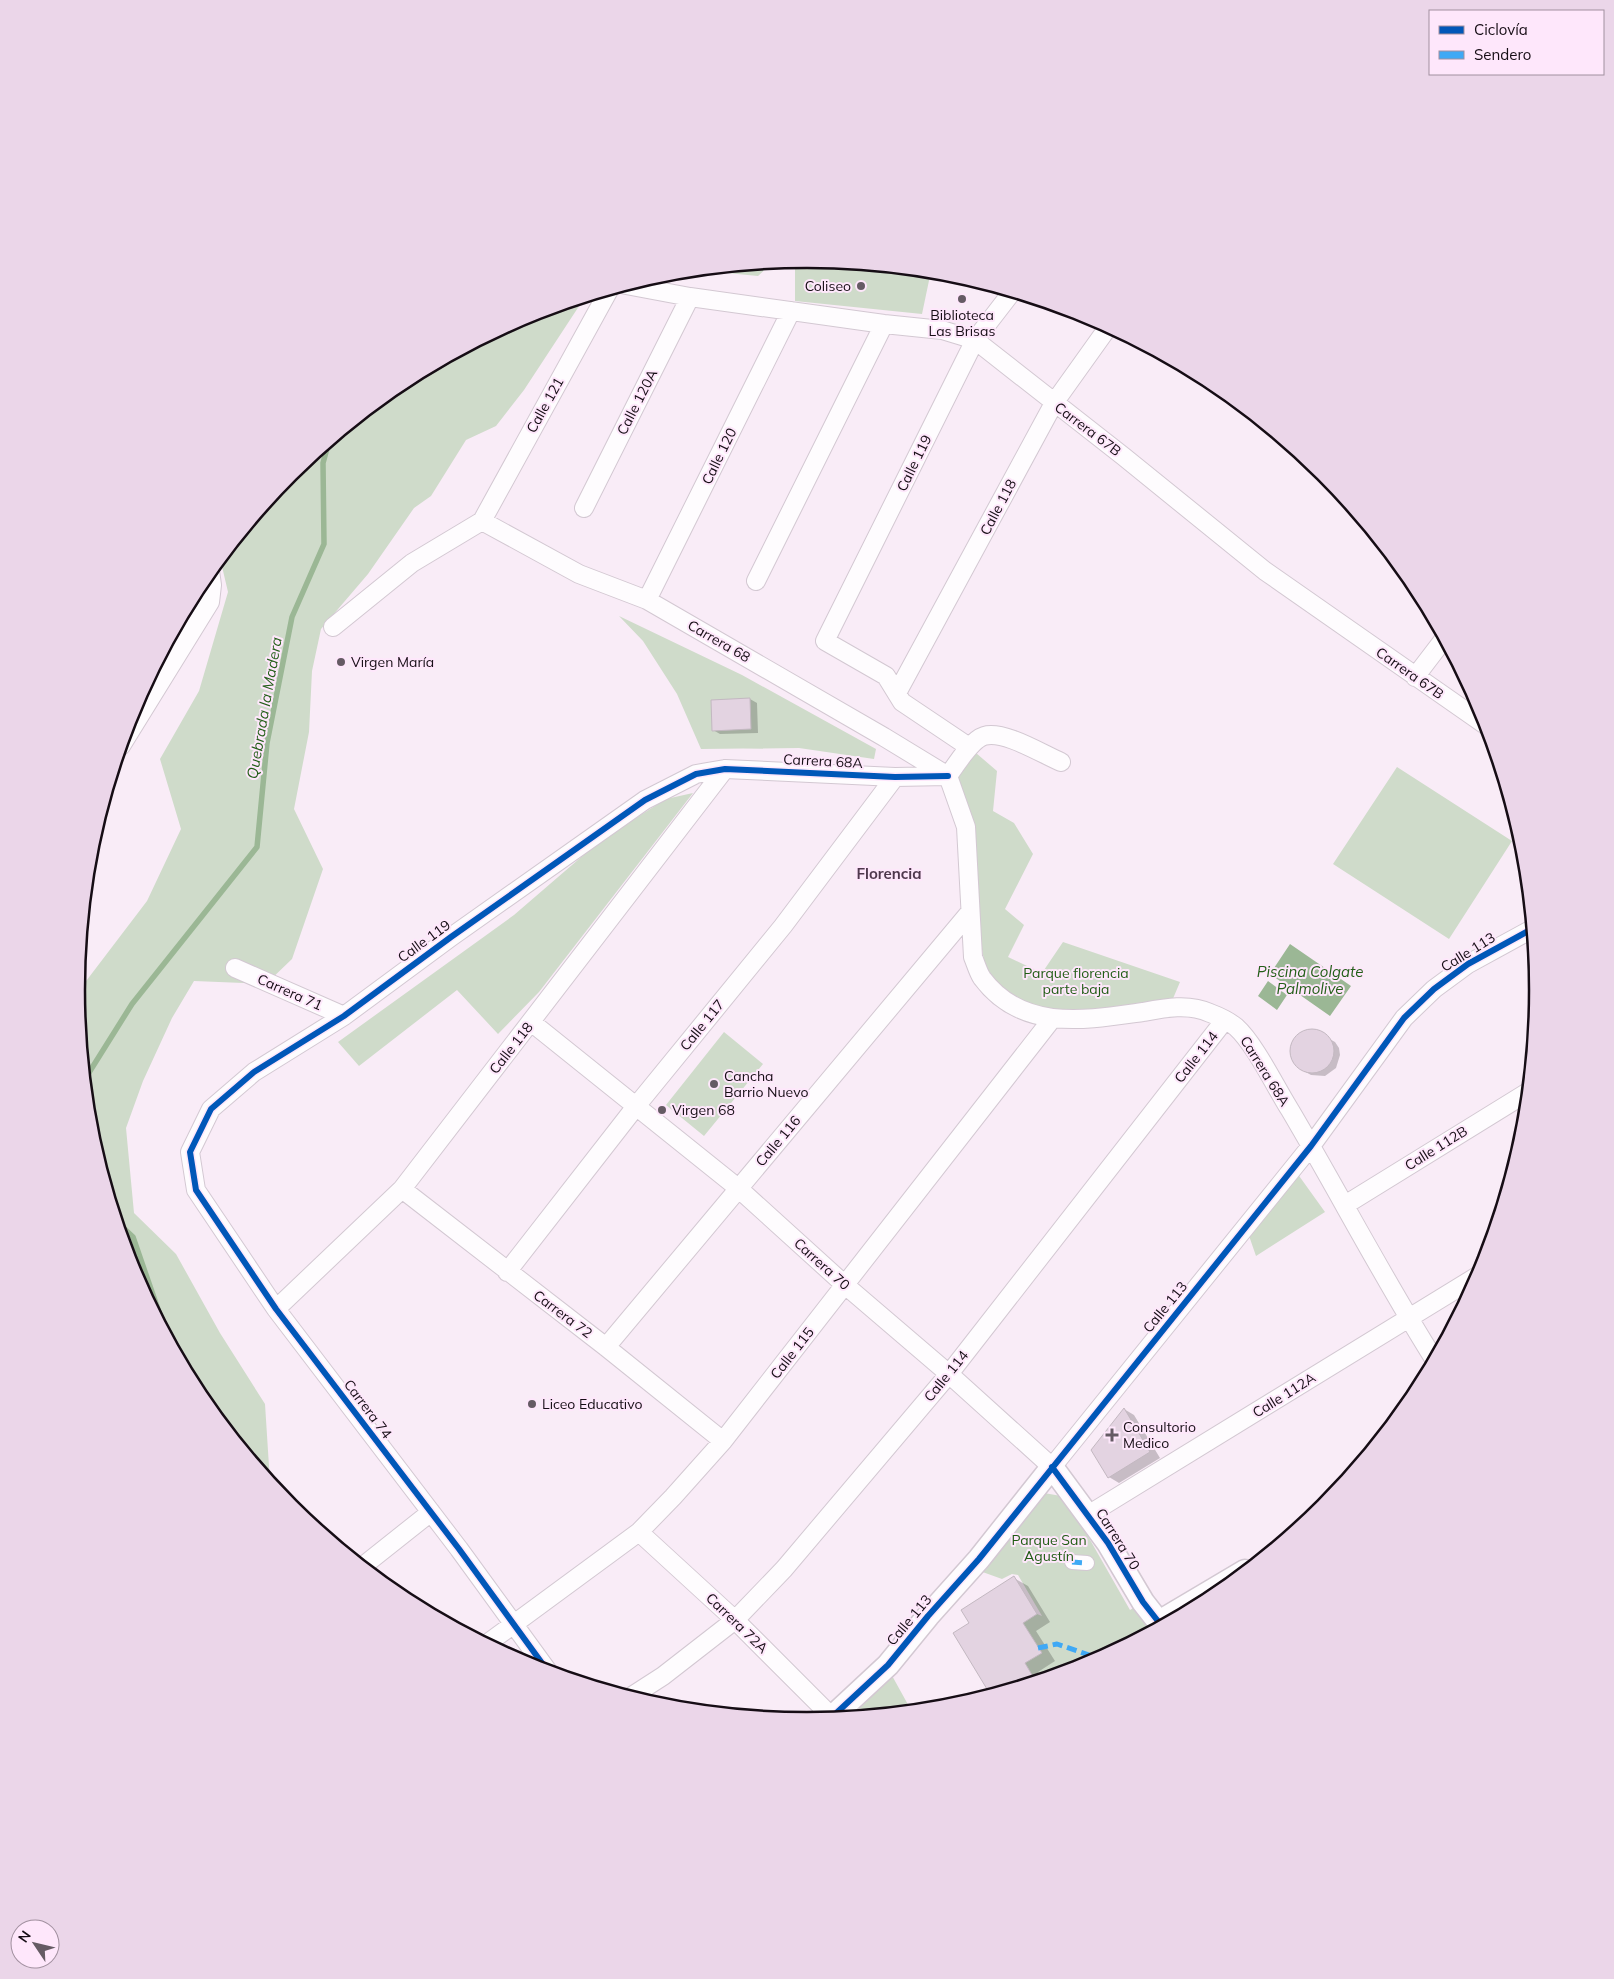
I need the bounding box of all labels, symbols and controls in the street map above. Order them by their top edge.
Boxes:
legend [1429,10,1604,75]
text: Ciclovía [1474,20,1528,39]
text: Sendero [1474,45,1531,64]
place label: Coliseo [805,277,851,295]
marker: Coliseo [855,280,867,292]
marker: Biblioteca Las Brisas [956,293,968,305]
place label: Biblioteca Las Brisas [929,306,995,340]
street label: Calle 120A [613,366,661,438]
street label: Calle 121 [522,374,568,436]
street label: Carrera 67B [1051,398,1125,460]
street label: Calle 120 [698,425,740,487]
street label: Calle 119 [893,432,935,494]
street label: Calle 118 [976,476,1020,538]
street label: Carrera 68 [684,616,754,666]
water label: Quebrada la Madera [242,636,286,780]
street label: Carrera 67B [1373,643,1447,703]
place label: Virgen María [351,653,434,671]
marker: Virgen María [335,656,347,668]
street label: Carrera 68A [783,750,864,772]
district label: Florencia [856,864,922,883]
street label: Calle 119 [394,916,454,966]
street label: Calle 113 [1437,928,1499,976]
water label: Piscina Colgate Palmolive [1257,962,1363,998]
park label: Parque florencia parte baja [1023,964,1129,998]
street label: Carrera 71 [255,970,325,1014]
street label: Calle 117 [676,996,728,1054]
street label: Calle 118 [485,1018,537,1078]
street label: Calle 114 [1170,1027,1222,1087]
street label: Carrera 68A [1236,1032,1294,1110]
place label: Cancha Barrio Nuevo [724,1067,808,1101]
marker: Cancha Barrio Nuevo [708,1078,720,1090]
place label: Virgen 68 [672,1101,735,1119]
marker: Virgen 68 [656,1104,668,1116]
street label: Calle 116 [752,1112,804,1170]
street label: Calle 112B [1401,1122,1471,1174]
street label: Carrera 70 [790,1234,854,1294]
street label: Calle 113 [1139,1278,1191,1336]
street label: Carrera 72 [530,1286,596,1342]
street label: Calle 115 [766,1323,818,1383]
street label: Calle 114 [920,1346,973,1405]
street label: Calle 112A [1249,1368,1320,1421]
street label: Carrera 74 [340,1376,396,1443]
place label: Liceo Educativo [542,1395,643,1413]
marker: Liceo Educativo [526,1398,538,1410]
place label: Consultorio Medico [1123,1418,1196,1452]
marker: Consultorio Medico [1105,1428,1119,1442]
street label: Carrera 70 [1092,1505,1144,1573]
park label: Parque San Agustín [1011,1531,1087,1565]
street label: Carrera 72A [702,1589,772,1658]
street label: Calle 113 [883,1591,935,1649]
north arrow [10,1919,60,1969]
text: N [14,1927,35,1946]

